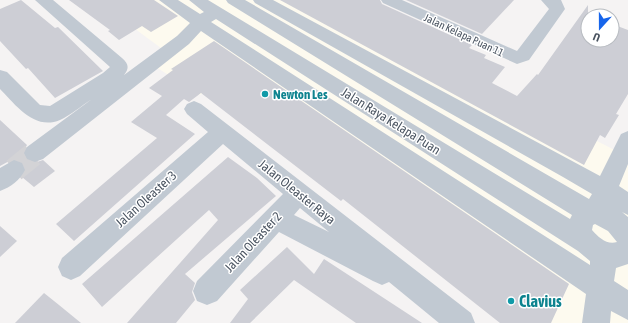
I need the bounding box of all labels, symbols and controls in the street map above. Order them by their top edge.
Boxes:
north arrow [580,8,620,48]
street label: Jalan Kelapa Puan 11 [422,11,506,59]
text: U [591,31,602,44]
street label: Jalan Raya Kelapa Puan [339,84,443,158]
place label: Newton Les [273,87,328,102]
marker: Newton Les [260,89,270,99]
street label: Jalan Oleaster Raya [256,157,338,227]
street label: Jalan Oleaster 3 [113,168,179,230]
street label: Jalan Oleaster 2 [221,209,285,275]
place label: Clavius [519,292,562,310]
marker: Clavius [506,296,516,306]

